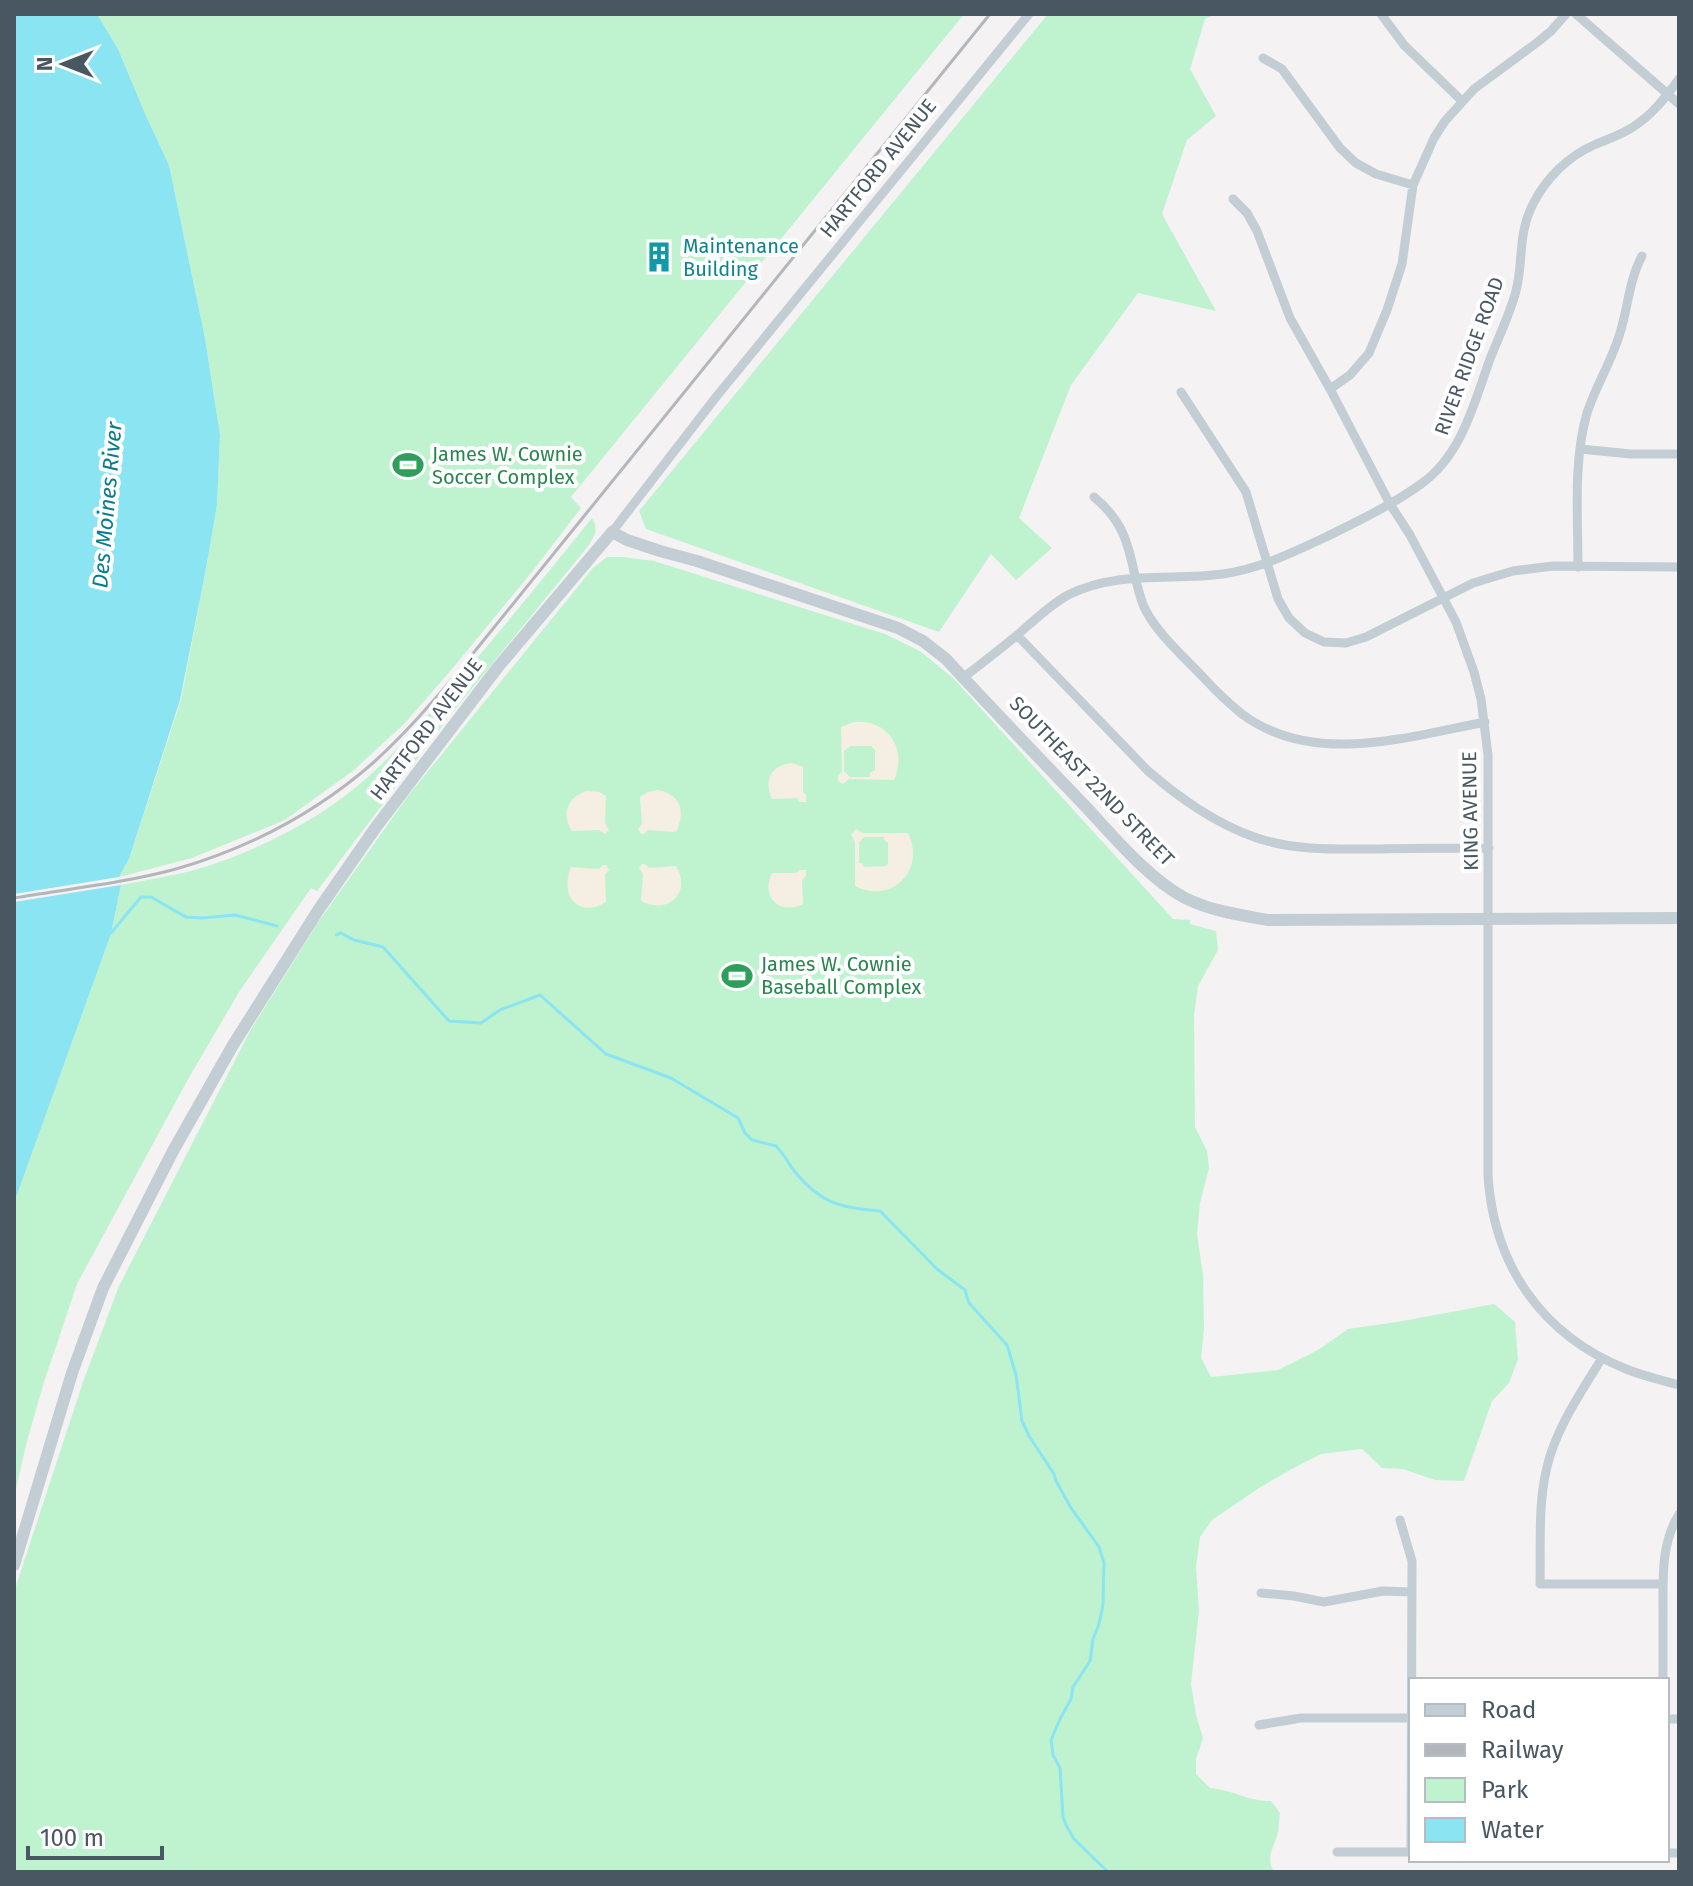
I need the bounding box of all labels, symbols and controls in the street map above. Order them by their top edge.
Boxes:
north arrow [24,24,104,104]
text: N [31,57,58,71]
street label: HARTFORD AVENUE [815,94,941,242]
place label: Maintenance Building [683,234,799,281]
building icon: Maintenance Building [642,240,676,274]
street label: RIVER RIDGE ROAD [1429,274,1509,438]
water label: Des Moines River [86,420,128,589]
place label: James W. Cownie Soccer Complex [432,442,583,489]
sports icon: James W. Cownie Soccer Complex [391,448,425,482]
street label: HARTFORD AVENUE [365,653,487,805]
street label: SOUTHEAST 22ND STREET [1005,691,1180,871]
street label: KING AVENUE [1457,751,1483,871]
place label: James W. Cownie Baseball Complex [761,952,921,999]
sports icon: James W. Cownie Baseball Complex [720,959,754,993]
legend [1409,1678,1669,1862]
text: Road [1481,1696,1536,1724]
text: Railway [1481,1736,1564,1764]
text: Park [1481,1776,1529,1804]
scale bar [28,1810,162,1860]
text: Water [1481,1816,1545,1844]
text: 100 m [40,1824,104,1852]

